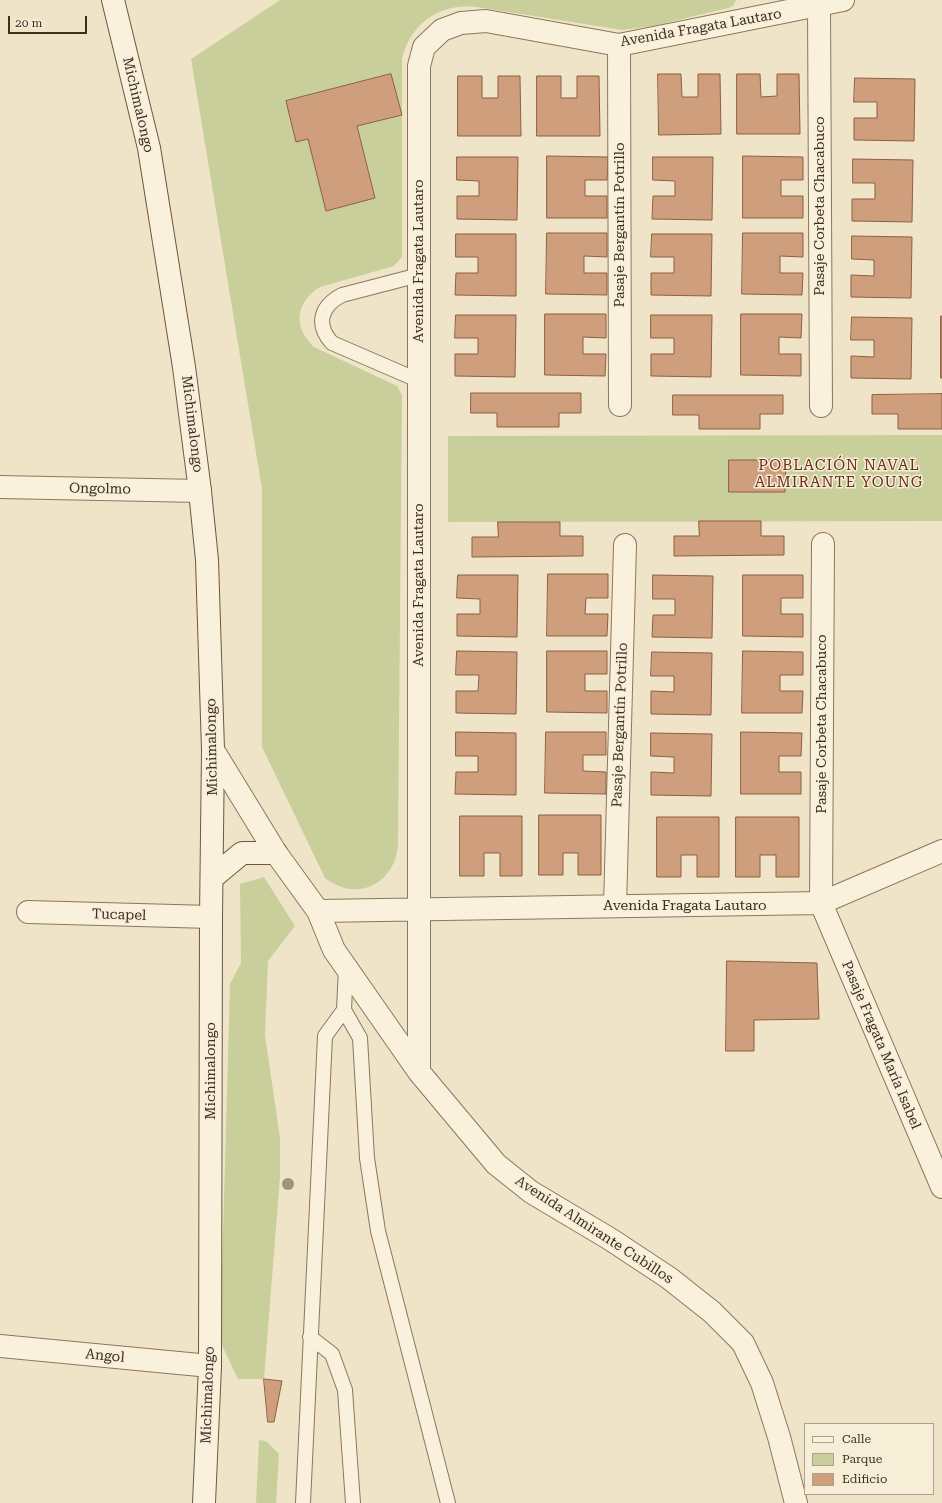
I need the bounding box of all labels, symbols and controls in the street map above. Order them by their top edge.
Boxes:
street label: Avenida Fragata Lautaro [619,6,783,50]
scale bar [10,8,89,34]
text: 20 m [15,16,42,30]
street label: Michimalongo [119,56,157,154]
street label: Pasaje Corbeta Chacabuco [812,116,828,296]
street label: Pasaje Bergantín Potrillo [612,142,628,308]
street label: Avenida Fragata Lautaro [411,179,427,343]
street label: Michimalongo [178,375,206,473]
district label: POBLACIÓN NAVAL ALMIRANTE YOUNG [755,457,923,492]
street label: Ongolmo [69,480,131,498]
street label: Avenida Fragata Lautaro [411,503,427,667]
street label: Pasaje Corbeta Chacabuco [814,634,830,814]
street label: Pasaje Bergantín Potrillo [609,642,631,808]
street label: Michimalongo [203,698,221,796]
street label: Avenida Fragata Lautaro [603,898,767,914]
street label: Tucapel [92,906,146,924]
street label: Pasaje Fragata María Isabel [838,958,924,1132]
street label: Michimalongo [203,1022,219,1120]
street label: Avenida Almirante Cubillos [512,1173,676,1287]
street label: Angol [85,1346,125,1366]
street label: Michimalongo [198,1346,218,1444]
legend [804,1423,934,1495]
text: Calle [842,1432,871,1446]
text: Parque [842,1452,882,1466]
text: Edificio [842,1472,887,1486]

